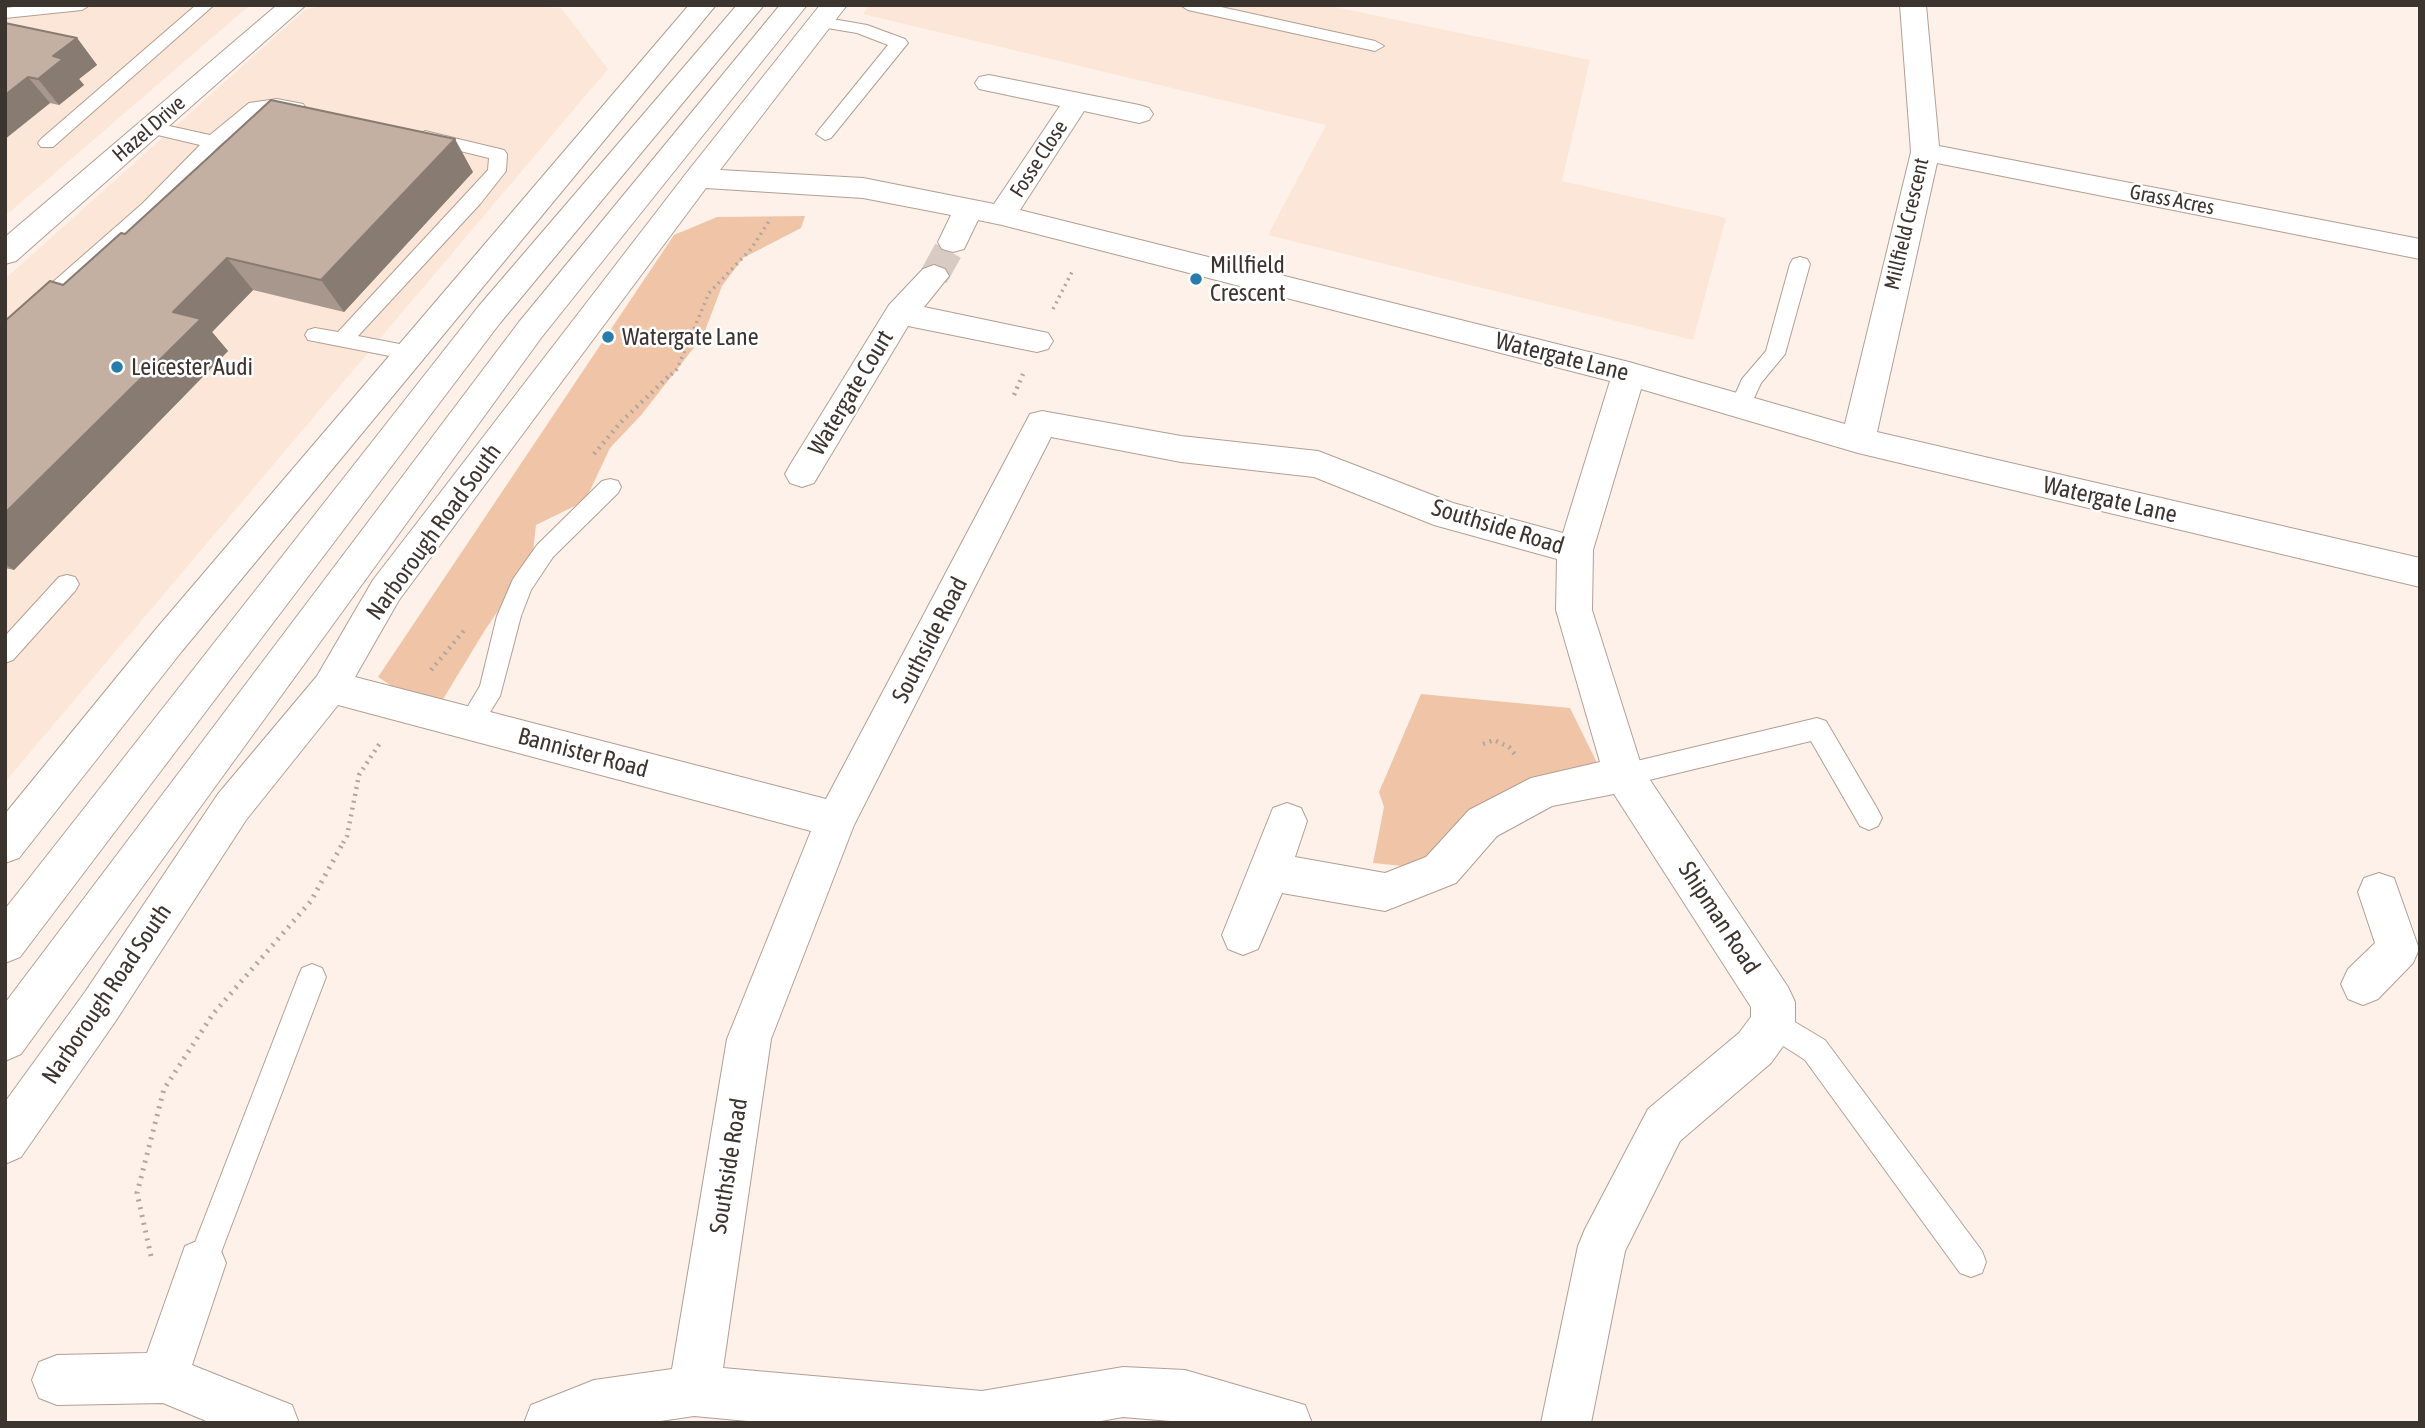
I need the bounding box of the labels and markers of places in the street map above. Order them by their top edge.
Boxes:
place label: Millfield Crescent [1210,251,1286,307]
marker: Millfield Crescent [1188,271,1204,287]
place label: Watergate Lane [622,323,759,351]
marker: Watergate Lane [600,329,616,345]
place label: Leicester Audi [131,353,253,381]
marker: Leicester Audi [109,359,125,375]

